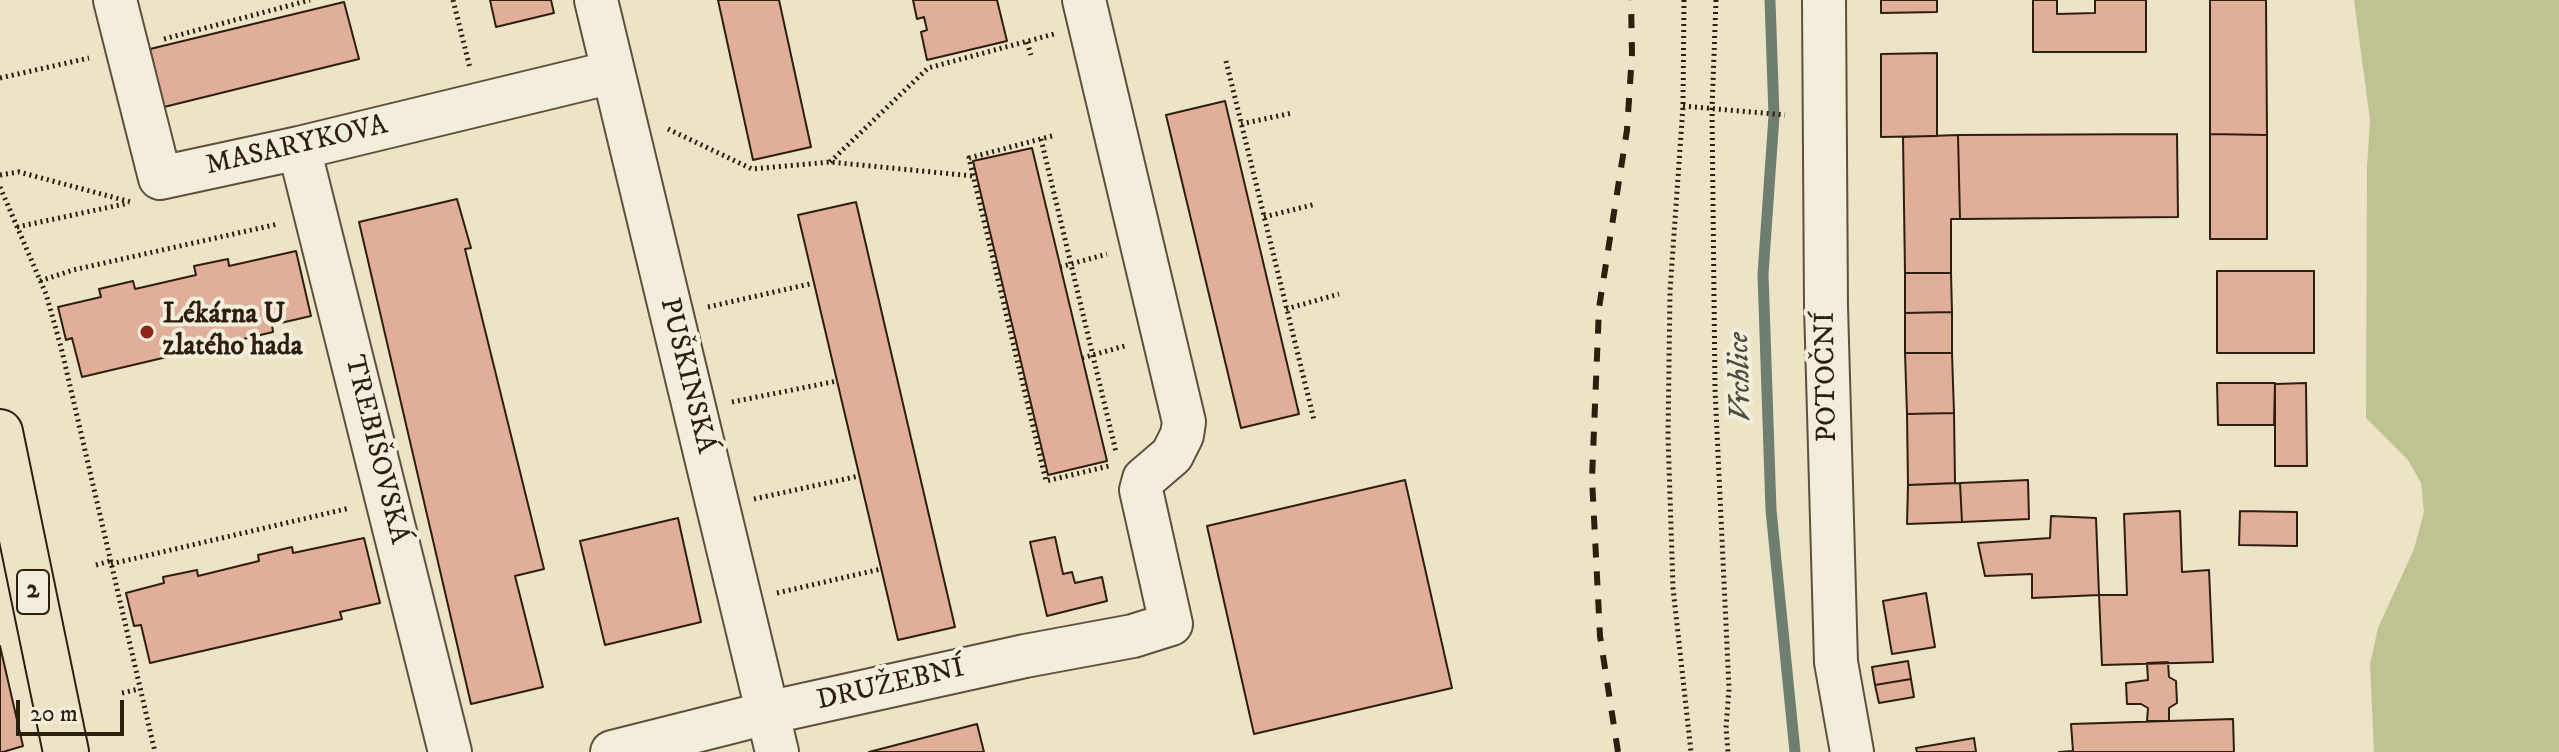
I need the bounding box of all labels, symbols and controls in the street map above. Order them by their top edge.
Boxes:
street label: MASARYKOVA [203,110,391,184]
street label: PUŠKINSKÁ [650,295,722,457]
place label: Lékárna U zlatého hada [163,299,303,365]
street label: POTOČNÍ [1810,312,1846,442]
marker: Lékárna U zlatého hada [138,323,156,341]
water label: Vrchlice [1722,332,1762,422]
street label: TREBIŠOVSKÁ [335,352,415,548]
road number: 2 [17,570,49,614]
street label: DRUŽEBNÍ [814,653,968,719]
scale bar [20,684,128,734]
text: 20 m [30,699,78,729]

